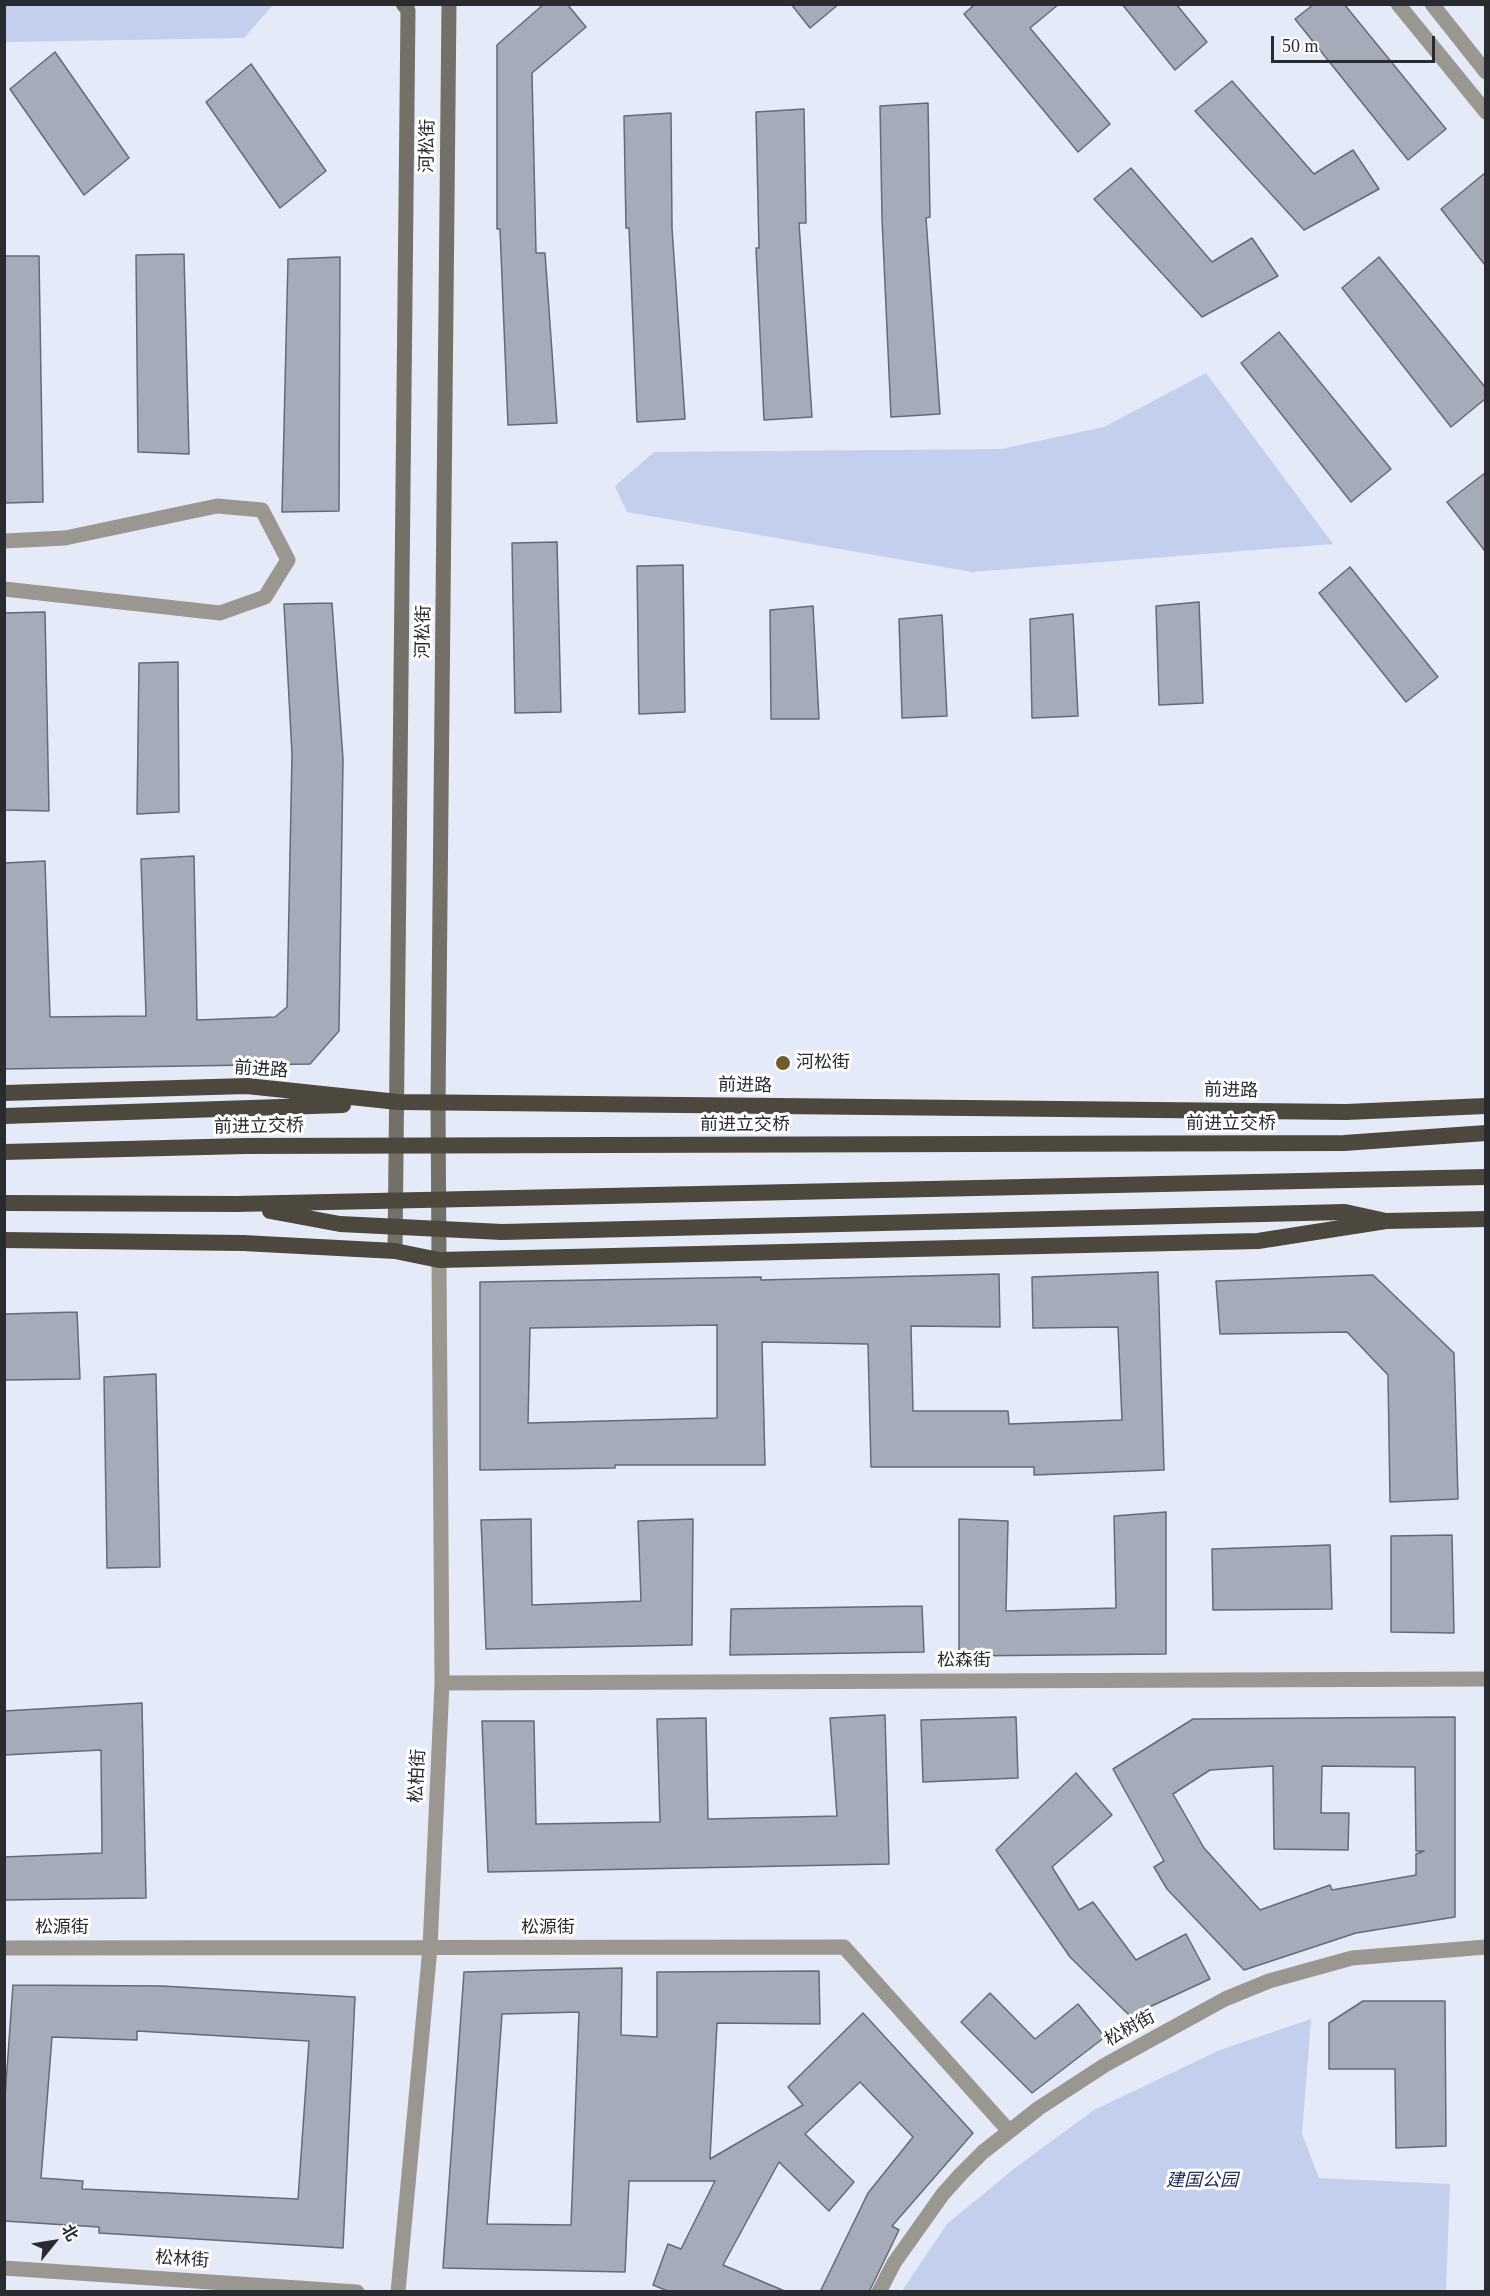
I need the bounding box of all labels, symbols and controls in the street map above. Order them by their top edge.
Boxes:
scale bar [1274,24,1438,62]
text: 50 m [1282,36,1319,56]
street label: 河松街 [417,119,439,173]
street label: 河松街 [413,605,435,659]
place label: 河松街 [796,1052,850,1074]
marker: 河松街 [774,1054,792,1072]
street label: 前进路 [233,1057,289,1083]
street label: 前进路 [718,1075,772,1097]
street label: 前进路 [1204,1080,1258,1102]
street label: 前进立交桥 [1186,1113,1276,1135]
street label: 前进立交桥 [700,1114,790,1136]
street label: 前进立交桥 [214,1115,304,1139]
street label: 松森街 [937,1650,991,1672]
street label: 松柏街 [406,1748,430,1804]
street label: 松源街 [35,1917,89,1939]
street label: 松源街 [521,1917,575,1939]
street label: 松树街 [1101,2006,1159,2052]
park label: 建国公园 [1166,2170,1238,2192]
north arrow [24,2212,84,2272]
text: 北 [59,2222,81,2244]
street label: 松林街 [154,2247,210,2273]

